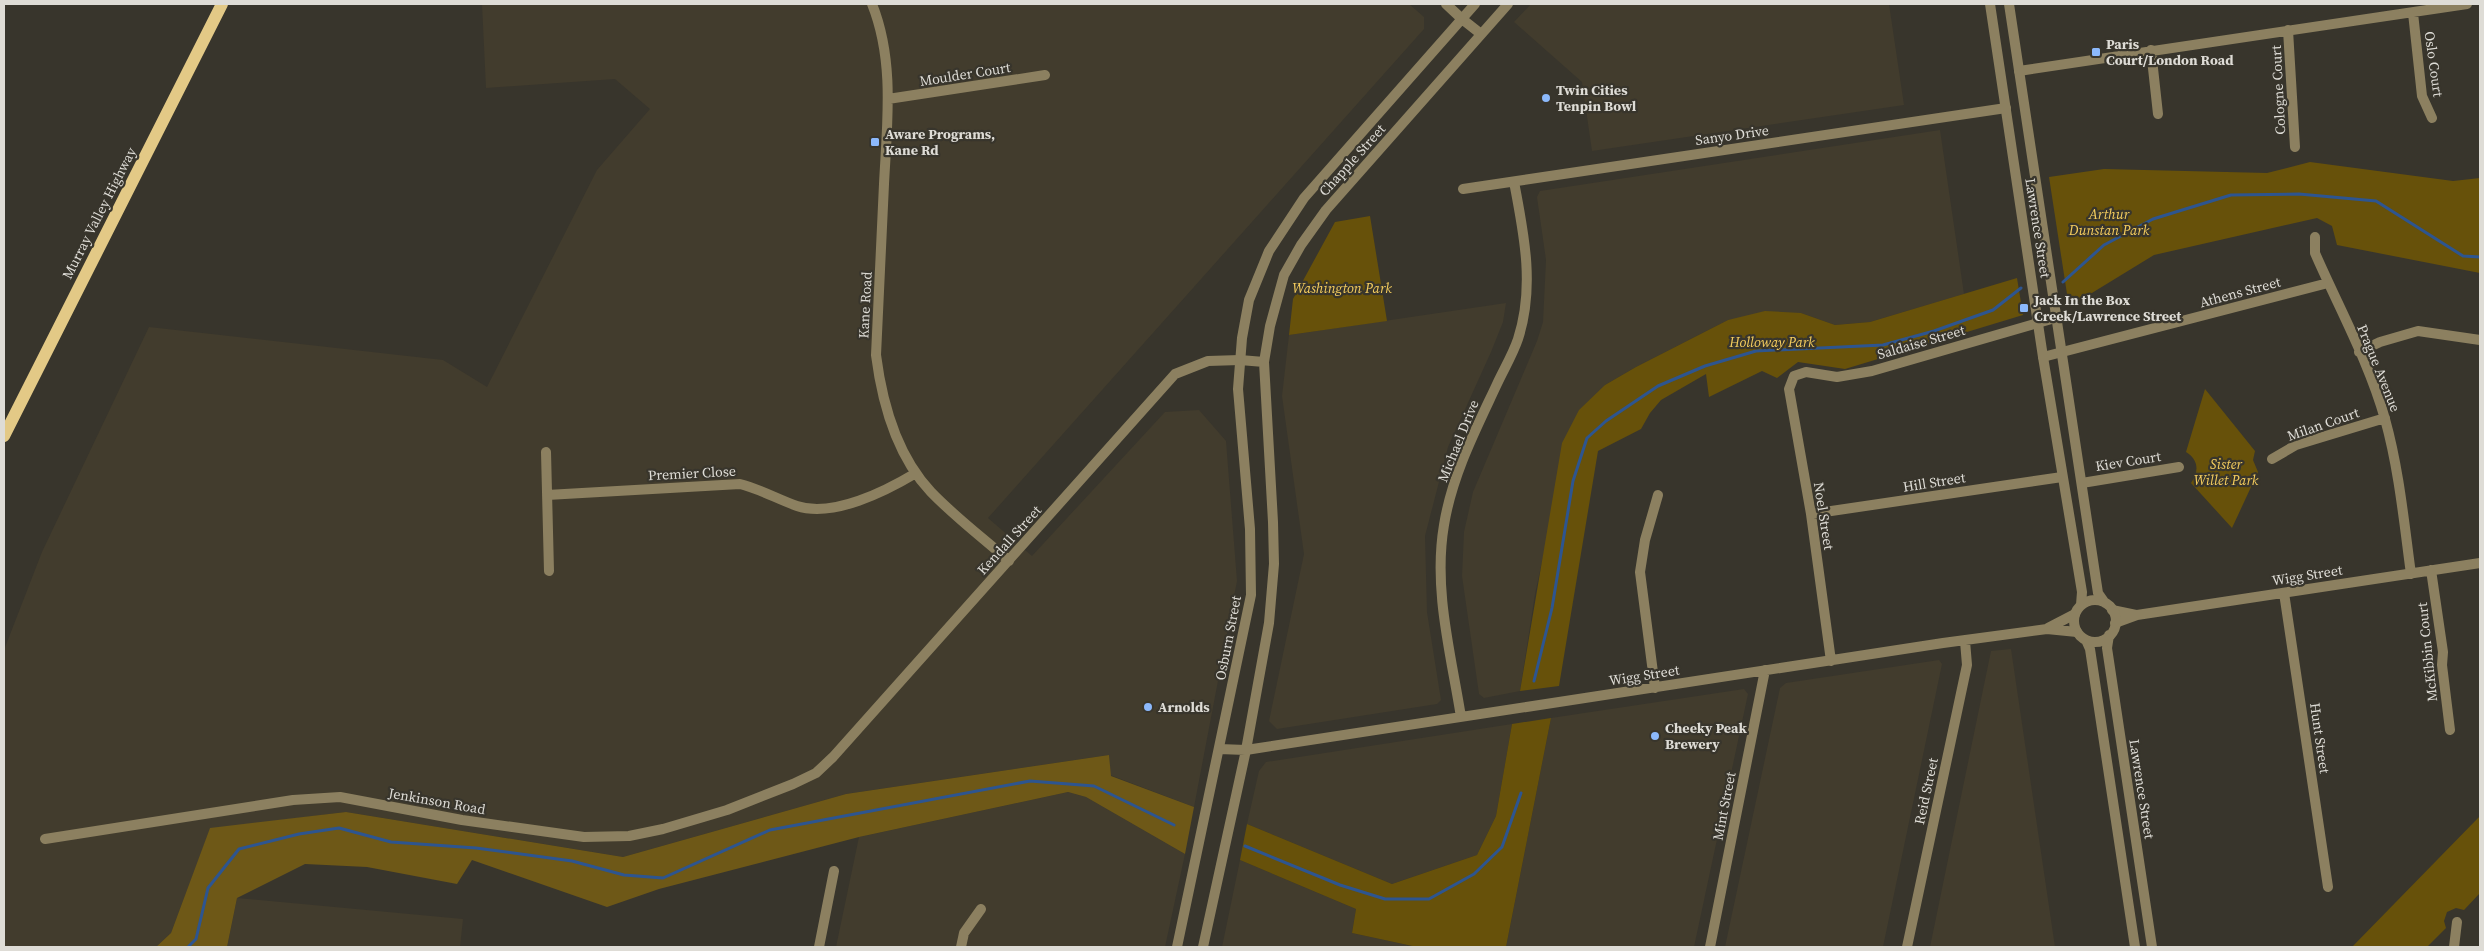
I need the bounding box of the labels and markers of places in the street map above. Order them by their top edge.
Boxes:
place label: Paris Court/London Road [2106,34,2234,70]
marker: Paris Court/London Road [2090,46,2102,58]
place label: Twin Cities Tenpin Bowl [1556,80,1637,116]
marker: Twin Cities Tenpin Bowl [1540,92,1552,104]
place label: Aware Programs, Kane Rd [885,124,995,160]
marker: Aware Programs, Kane Rd [869,136,881,148]
place label: Jack In the Box Creek/Lawrence Street [2033,290,2182,326]
marker: Jack In the Box Creek/Lawrence Street [2018,302,2030,314]
place label: Arnolds [1158,697,1210,717]
marker: Arnolds [1142,701,1154,713]
place label: Cheeky Peak Brewery [1665,718,1748,754]
marker: Cheeky Peak Brewery [1649,730,1661,742]

